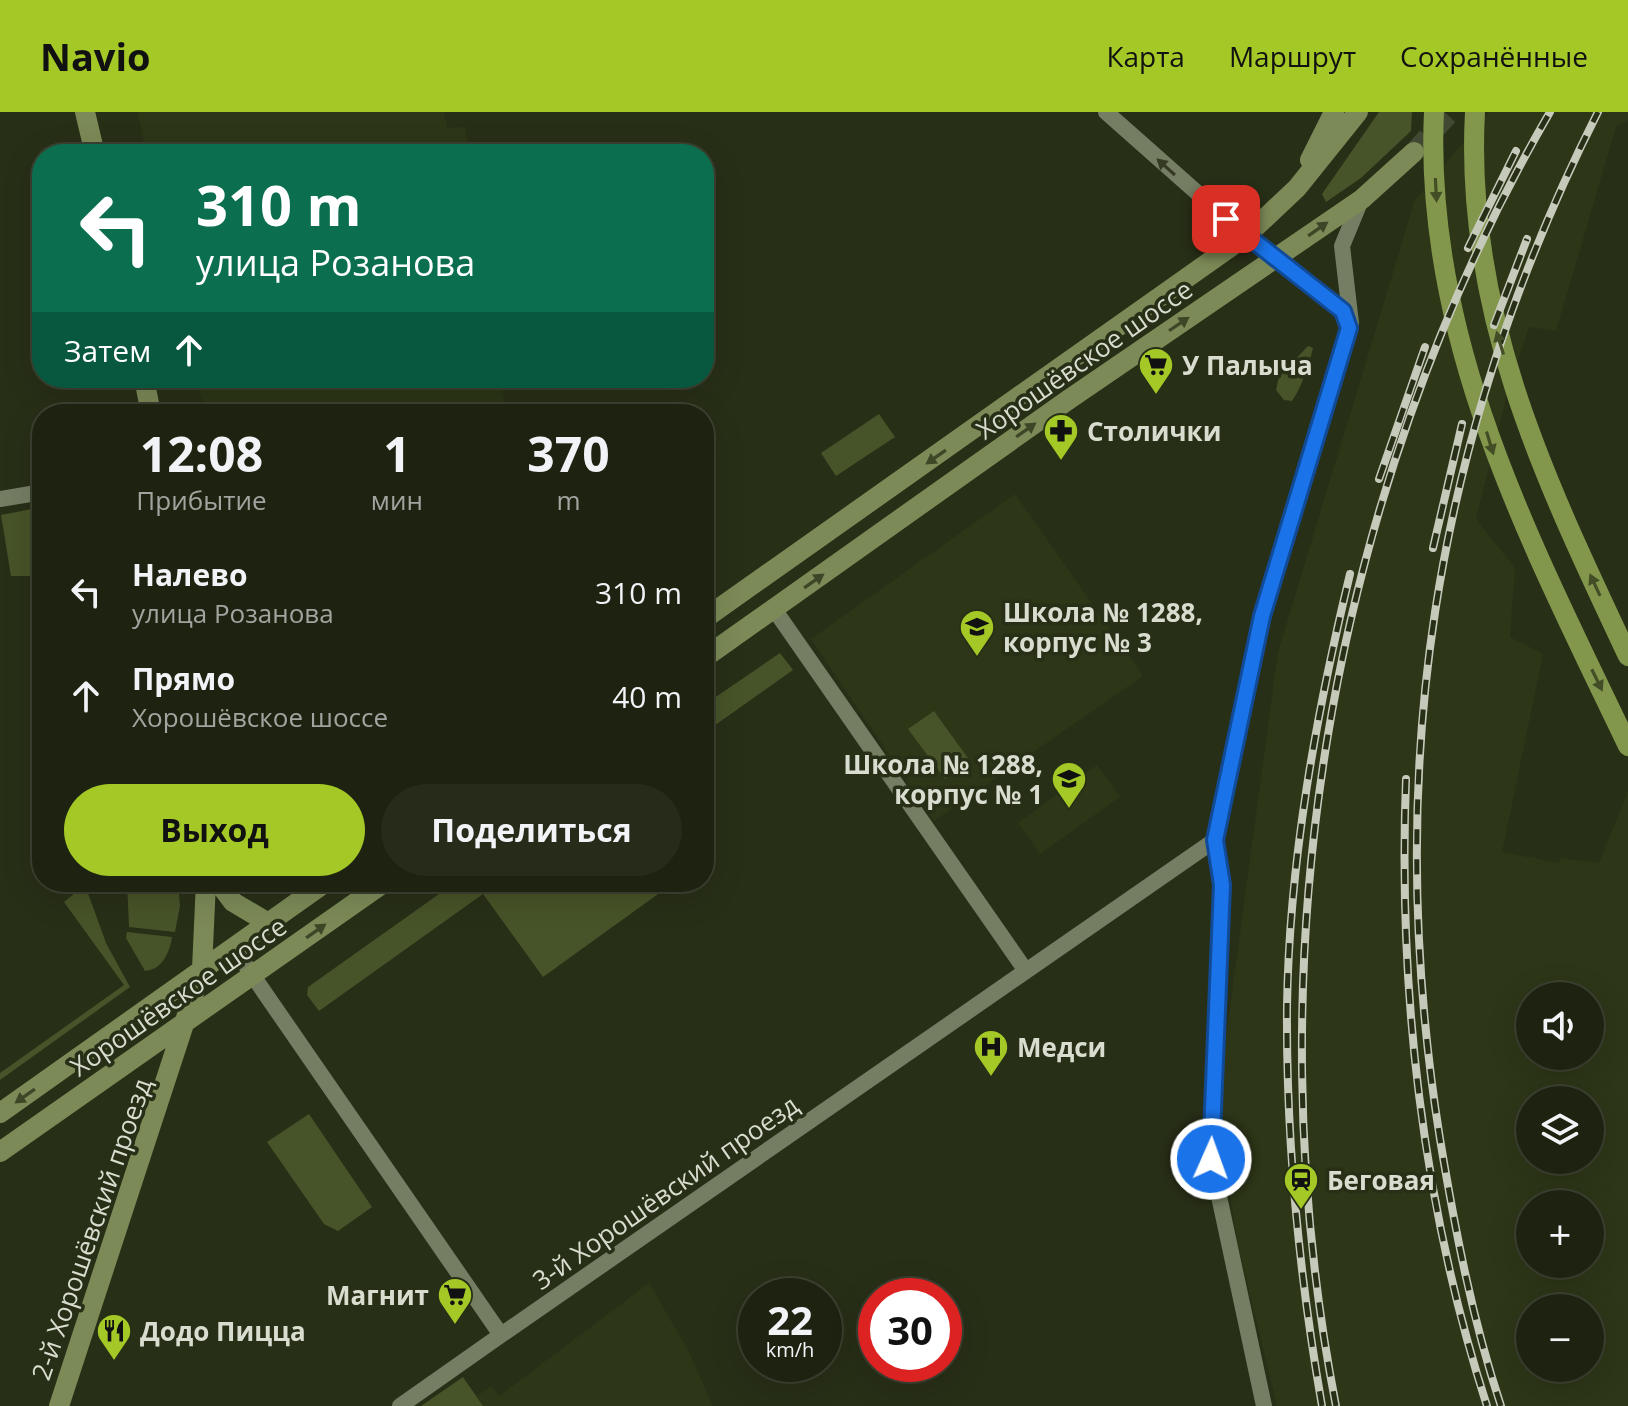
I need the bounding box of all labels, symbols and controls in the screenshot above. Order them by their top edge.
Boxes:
text: Navio [40,30,151,82]
text: Карта [1106,37,1185,75]
text: Маршрут [1229,37,1356,75]
text: Сохранённые [1400,37,1588,75]
one-way arrow [1157,158,1176,176]
text: 310 m [196,166,362,242]
icon: left [64,176,168,280]
one-way arrow [1430,178,1443,203]
pin [1192,185,1260,253]
icon: arrive [1204,197,1248,241]
one-way arrow [1308,222,1329,237]
text: улица Розанова [196,238,475,287]
street label: Хорошёвское шоссе [969,271,1199,447]
one-way arrow [1169,317,1190,332]
icon: ahead [167,328,211,372]
text: Затем [64,330,151,371]
one-way arrow [1493,331,1505,355]
supermarket icon: У Палыча [1137,346,1175,396]
place label: У Палыча [1182,347,1313,383]
pharmacy icon: Столички [1042,412,1080,462]
place label: Столички [1087,413,1221,449]
text: 12:08 [140,421,263,486]
text: 1 [383,421,411,486]
text: 370 [527,421,610,486]
one-way arrow [1015,423,1036,438]
one-way arrow [1484,432,1497,456]
one-way arrow [925,449,946,464]
text: Прибытие [136,482,267,518]
text: мин [371,482,423,518]
text: m [556,482,580,518]
text: Налево [132,554,248,595]
icon: left [64,570,108,614]
text: 310 m [595,572,682,613]
one-way arrow [1588,573,1602,597]
one-way arrow [803,574,824,589]
place label: Школа № 1288, корпус № 3 [1003,594,1203,660]
text: улица Розанова [132,595,334,631]
school or university icon: Школа № 1288, корпус № 3 [958,608,996,658]
text: Прямо [132,658,235,699]
one-way arrow [1590,669,1604,692]
icon: ahead [64,674,108,718]
text: 40 m [612,676,682,717]
text: Хорошёвское шоссе [132,699,388,735]
place label: Школа № 1288, корпус № 1 [843,746,1043,812]
school or university icon: Школа № 1288, корпус № 1 [1050,760,1088,810]
button: Выход [64,784,365,876]
button: Поделиться [381,784,682,876]
street label: Хорошёвское шоссе [63,908,293,1084]
one-way arrow [306,923,327,939]
map controls [1516,982,1604,1382]
button: sound [1516,982,1604,1070]
hospital icon: Медси [972,1028,1010,1078]
place label: Медси [1017,1029,1106,1065]
street label: 2-й Хорошёвский проезд [22,1073,160,1385]
street label: 3-й Хорошёвский проезд [525,1086,805,1298]
button: layers [1516,1086,1604,1174]
one-way arrow [15,1087,36,1103]
position arrow [1169,1117,1253,1201]
station icon: Беговая [1282,1161,1320,1211]
place label: Беговая [1327,1162,1435,1198]
button: + [1516,1190,1604,1278]
supermarket icon: Магнит [436,1276,474,1326]
place label: Магнит [326,1277,429,1313]
speed limit sign: 30 [858,1278,962,1382]
text: 22 [767,1292,813,1347]
button: − [1516,1294,1604,1382]
restaurant icon: Додо Пицца [95,1312,133,1362]
place label: Додо Пицца [140,1313,306,1349]
text: km/h [766,1336,814,1363]

